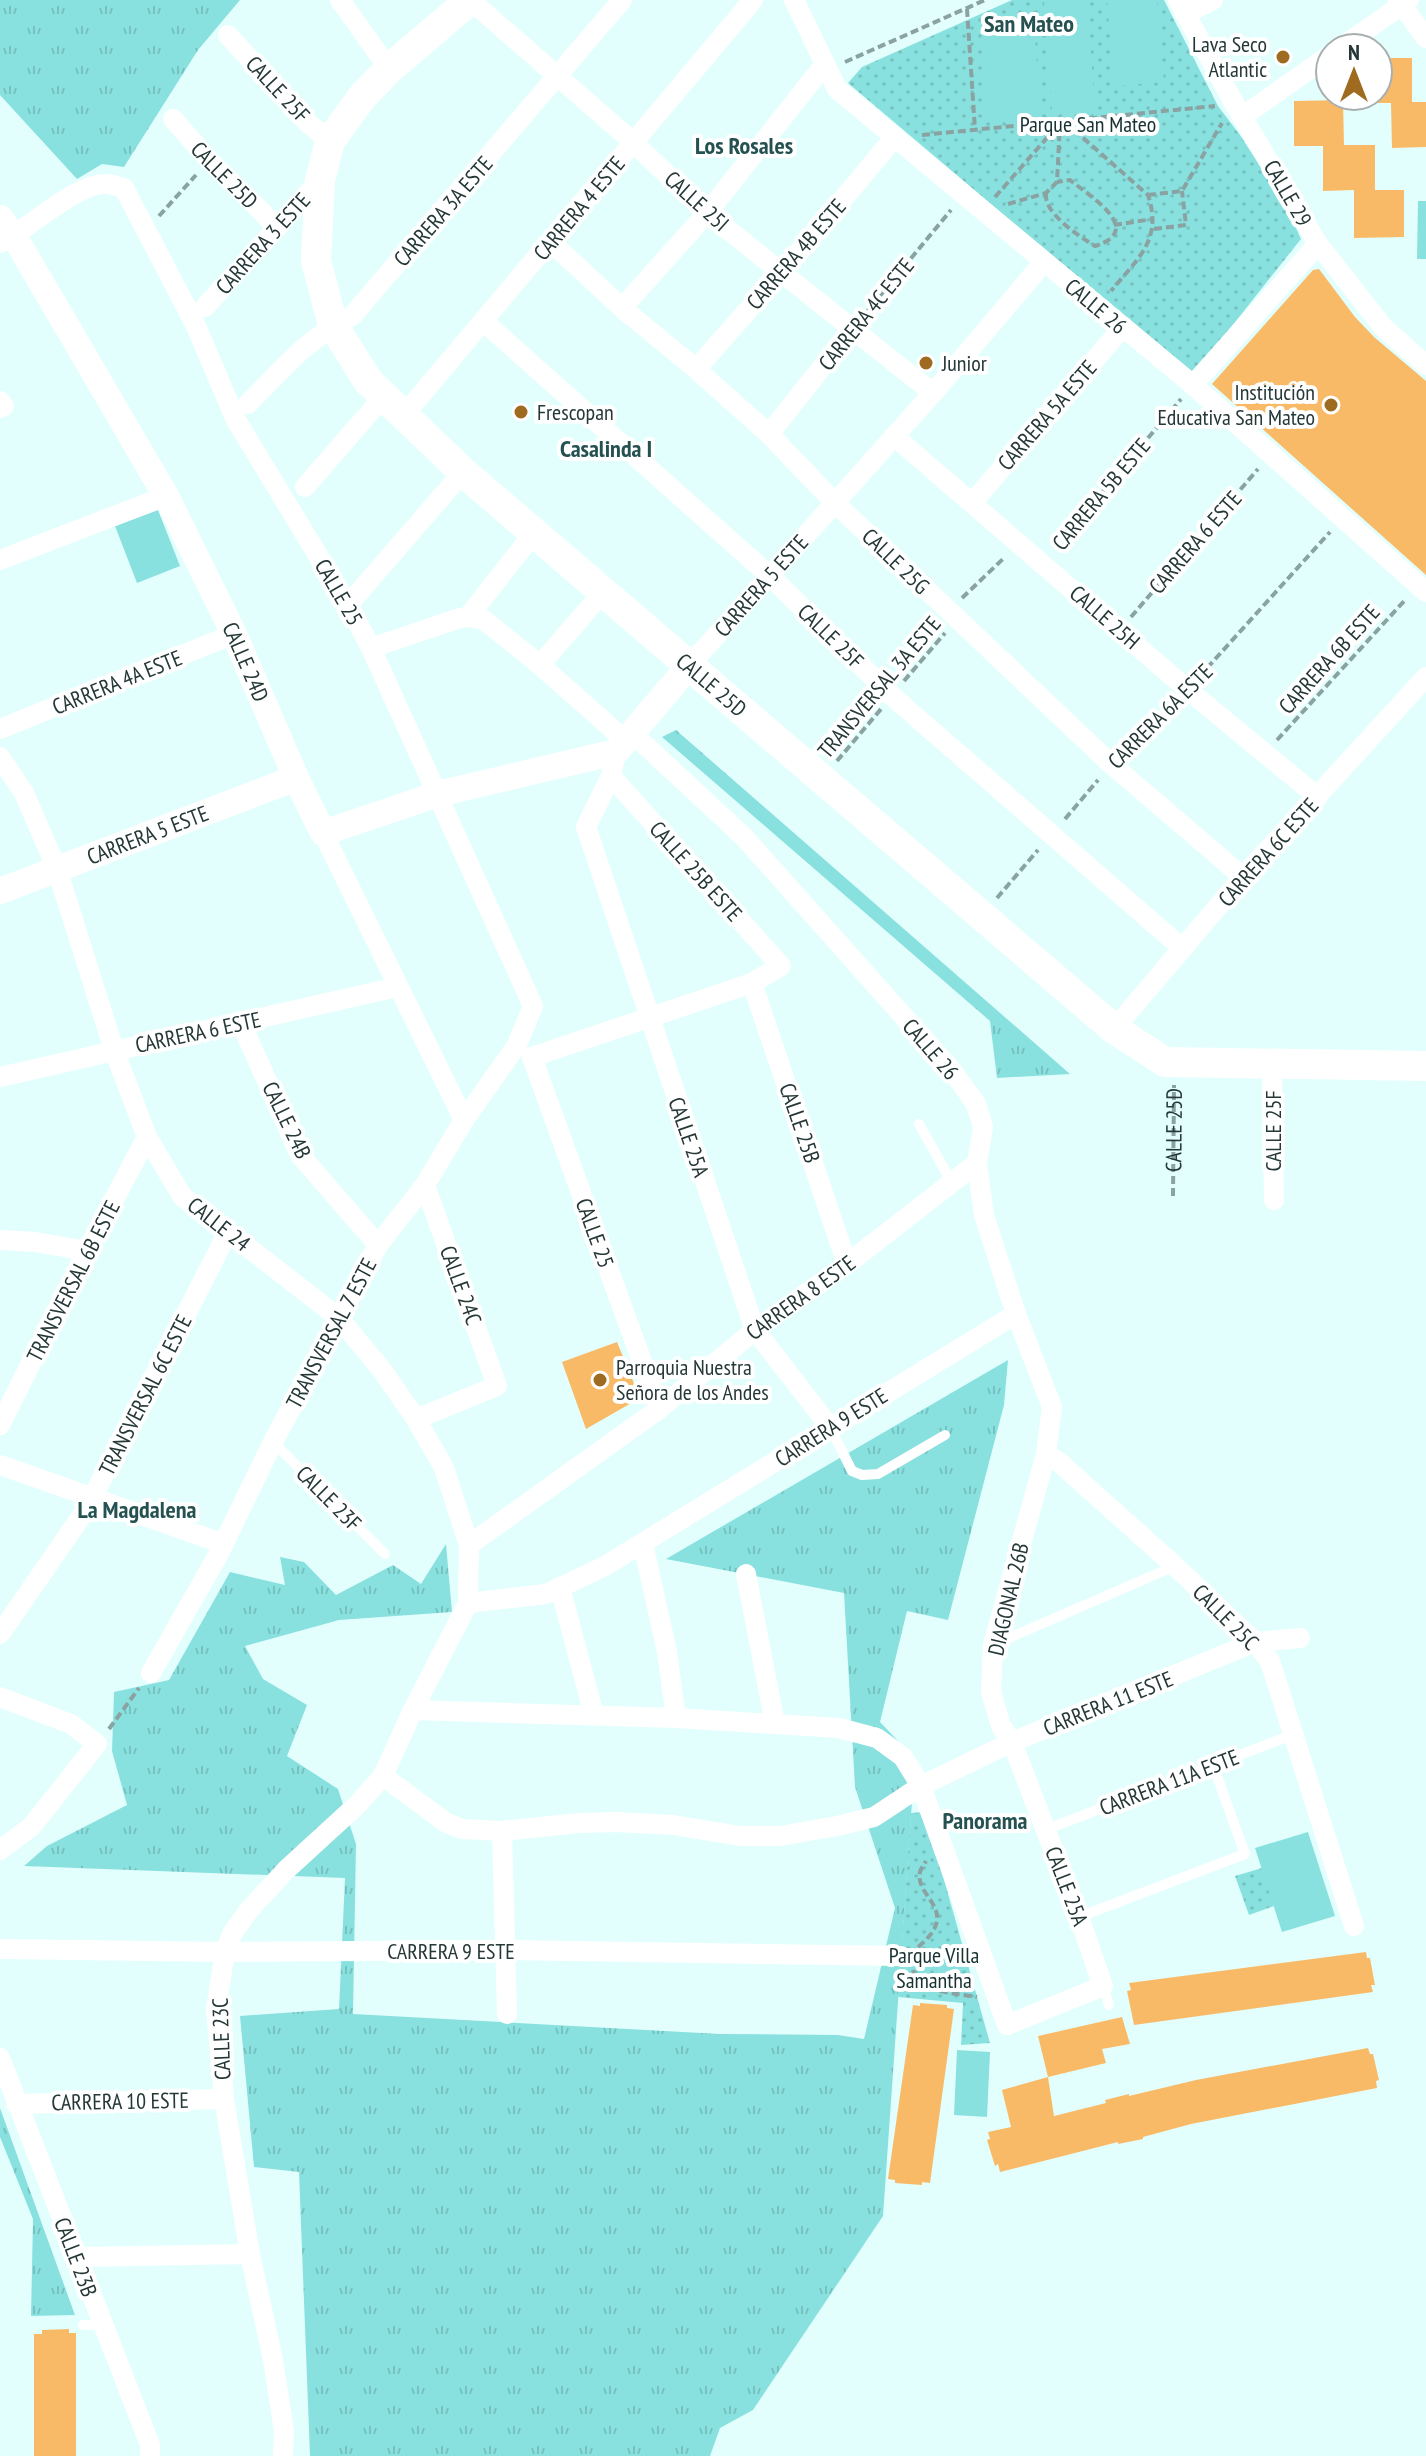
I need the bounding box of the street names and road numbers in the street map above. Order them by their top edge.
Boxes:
street label: CALLE 25F [240,50,316,128]
street label: CALLE 25D [185,135,264,214]
street label: CARRERA 3A ESTE [387,150,499,272]
street label: CARRERA 4 ESTE [527,150,631,266]
street label: CALLE 29 [1258,155,1318,231]
street label: CALLE 25I [659,165,735,237]
street label: CARRERA 3 ESTE [209,187,316,300]
street label: CARRERA 4B ESTE [740,193,852,315]
street label: CARRERA 4C ESTE [812,252,920,376]
street label: CALLE 26 [1059,272,1133,340]
street label: CARRERA 5A ESTE [991,354,1103,476]
street label: CARRERA 5B ESTE [1046,432,1156,556]
street label: CARRERA 6 ESTE [1143,485,1247,599]
street label: CALLE 25G [856,522,936,600]
street label: CARRERA 5 ESTE [708,529,814,642]
street label: CALLE 25 [309,554,369,630]
street label: CALLE 25H [1064,579,1146,655]
street label: CALLE 25F [792,598,870,674]
street label: CARRERA 6B ESTE [1272,598,1386,720]
street label: TRANSVERSAL 3A ESTE [811,610,947,764]
street label: CALLE 24D [216,617,275,706]
street label: CARRERA 4A ESTE [48,643,186,721]
street label: CALLE 25D [671,647,752,723]
street label: CARRERA 6A ESTE [1102,658,1218,774]
street label: CARRERA 6C ESTE [1212,792,1324,912]
street label: CARRERA 5 ESTE [83,799,212,870]
street label: CALLE 25B ESTE [644,815,748,927]
street label: CARRERA 6 ESTE [133,1005,263,1059]
street label: CALLE 26 [897,1013,965,1085]
street label: CALLE 24B [256,1077,318,1163]
street label: CALLE 25B [773,1079,827,1167]
street label: CALLE 25D [1159,1088,1188,1172]
street label: CALLE 25F [1259,1090,1287,1172]
street label: CALLE 25A [662,1093,716,1181]
street label: CALLE 24 [182,1191,256,1257]
street label: CALLE 25 [570,1194,620,1272]
street label: TRANSVERSAL 6B ESTE [20,1196,126,1366]
street label: CALLE 24C [434,1242,488,1328]
street label: CARRERA 8 ESTE [740,1249,861,1346]
street label: TRANSVERSAL 7 ESTE [280,1253,382,1413]
street label: TRANSVERSAL 6C ESTE [92,1310,198,1480]
street label: CARRERA 9 ESTE [769,1381,893,1473]
street label: CALLE 23F [290,1459,368,1537]
street label: DIAGONAL 26B [981,1540,1035,1658]
street label: CALLE 25C [1187,1578,1265,1656]
street label: CARRERA 11 ESTE [1039,1664,1177,1742]
street label: CARRERA 11A ESTE [1095,1743,1243,1821]
street label: CALLE 25A [1039,1842,1095,1930]
street label: CARRERA 9 ESTE [387,1937,515,1965]
street label: CALLE 23C [206,1997,236,2081]
street label: CARRERA 10 ESTE [51,2086,189,2116]
street label: CALLE 23B [48,2213,104,2301]

